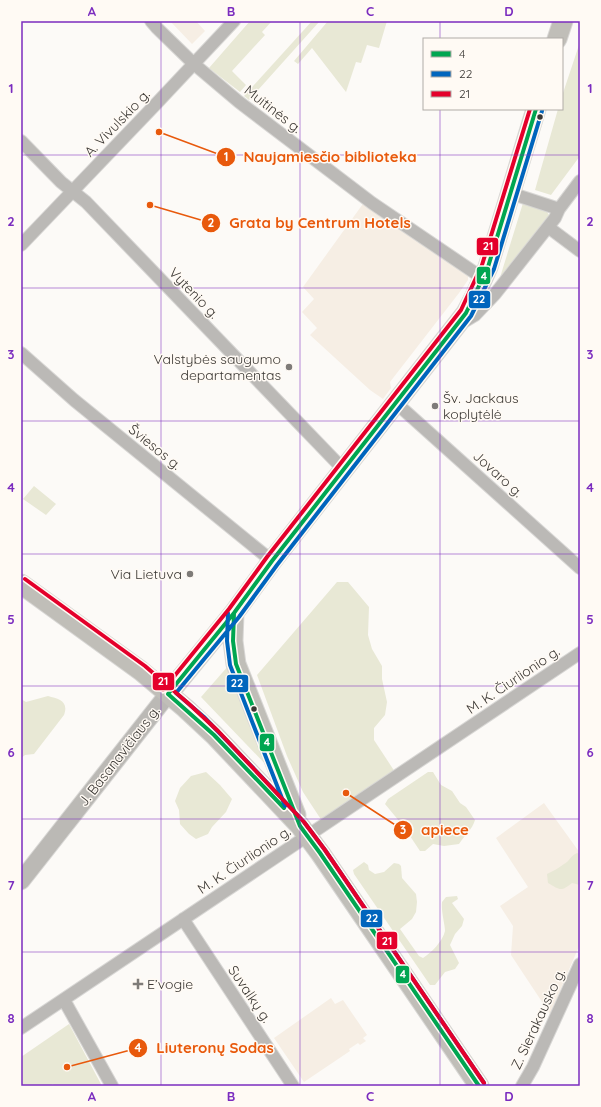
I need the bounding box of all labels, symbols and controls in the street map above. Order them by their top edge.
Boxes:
text: A [88,3,97,19]
text: B [227,3,235,19]
text: C [366,3,374,19]
text: D [504,3,514,19]
legend [423,38,563,110]
text: 4 [459,46,465,61]
text: 22 [459,66,473,81]
text: 1 [8,80,14,96]
text: 1 [587,80,593,96]
street label: Muitinės g. [241,81,305,137]
street label: A. Vivulskio g. [80,85,154,161]
text: 21 [459,86,470,101]
unlabelled marker [535,112,545,122]
callout: Naujamiesčio biblioteka [216,144,425,171]
text: Naujamiesčio biblioteka [243,147,417,166]
text: 1 [224,149,228,164]
callout: Grata by Centrum Hotels [201,209,419,236]
text: 2 [7,213,15,229]
text: Grata by Centrum Hotels [229,213,411,232]
text: 2 [586,213,594,229]
text: 2 [208,215,215,230]
line badge: 21 [476,237,499,256]
text: 21 [483,239,493,253]
street label: Vytenio g. [165,264,223,322]
line badge: 4 [476,266,491,285]
text: 4 [481,269,488,283]
line badge: 22 [468,290,491,309]
text: 22 [473,292,485,306]
text: 3 [8,346,15,362]
text: 3 [587,346,594,362]
place label: Valstybės saugumo departamentas [153,350,281,384]
marker: Valstybės saugumo departamentas [284,362,294,372]
place label: Šv. Jackaus koplytėlė [443,389,519,423]
marker: Šv. Jackaus koplytėlė [430,401,440,411]
street label: Šviesos g. [125,420,185,474]
street label: Jovaro g. [469,447,527,501]
text: 4 [7,479,15,495]
text: 4 [586,479,594,495]
place label: Via Lietuva [110,565,182,583]
marker: Via Lietuva [185,569,195,579]
text: 5 [7,611,15,627]
text: 5 [586,611,594,627]
street label: M. K. Čiurlionio g. [463,642,563,718]
line badge: 21 [152,672,175,691]
text: 21 [158,674,168,688]
line badge: 22 [226,674,249,693]
text: 22 [231,676,243,690]
street label: J. Basanavičiaus g. [74,702,164,810]
unlabelled marker [249,704,259,714]
line badge: 4 [259,733,275,752]
text: 4 [264,735,271,749]
text: 6 [7,744,15,760]
text: 6 [586,744,594,760]
callout: apiece [393,817,477,844]
text: apiece [421,820,469,839]
street label: M. K. Čiurlionio g. [194,822,294,898]
text: 3 [400,822,406,837]
text: 7 [7,877,15,893]
text: 7 [586,877,594,893]
line badge: 22 [360,909,383,928]
text: 22 [366,911,378,925]
line badge: 21 [376,931,398,950]
text: 21 [382,934,392,948]
street label: Suvalkų g. [224,962,276,1026]
line badge: 4 [395,965,410,984]
street label: Z. Sierakausko g. [507,966,569,1072]
text: 4 [400,967,407,981]
place label: E’vogie [147,975,193,993]
marker: E’vogie [132,978,144,990]
text: 8 [7,1010,15,1026]
text: 8 [586,1010,594,1026]
callout: Liuteronų Sodas [128,1034,282,1061]
text: Liuteronų Sodas [156,1038,274,1057]
text: 4 [134,1040,142,1055]
text: A [88,1088,97,1104]
text: B [227,1088,235,1104]
text: C [366,1088,374,1104]
text: D [504,1088,514,1104]

